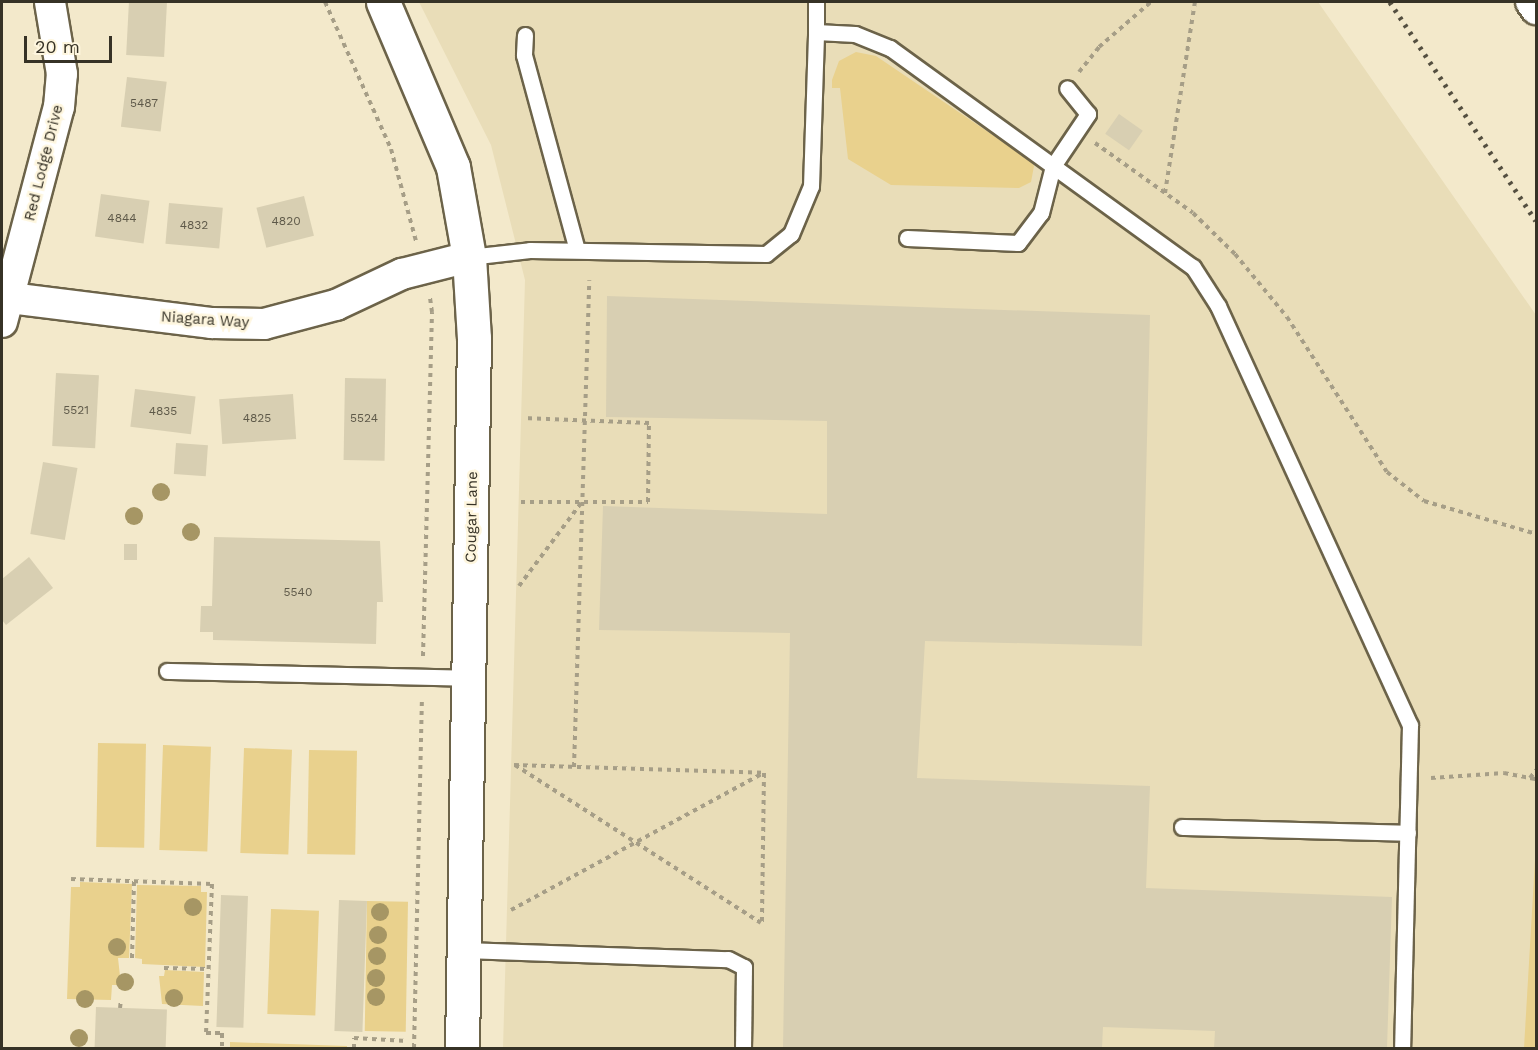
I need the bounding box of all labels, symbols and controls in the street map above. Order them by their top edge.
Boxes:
scale bar [27,24,116,62]
text: 20 m [35,36,80,57]
house number: 5487 [130,97,158,111]
street label: Red Lodge Drive [21,103,67,223]
house number: 4844 [107,212,137,226]
house number: 4820 [271,215,301,229]
house number: 4832 [180,219,208,233]
street label: Niagara Way [160,308,250,332]
house number: 5521 [63,404,89,418]
house number: 4835 [149,405,177,419]
house number: 4825 [243,412,271,426]
house number: 5524 [350,412,378,426]
street label: Cougar Lane [462,471,482,563]
house number: 5540 [284,586,312,600]

